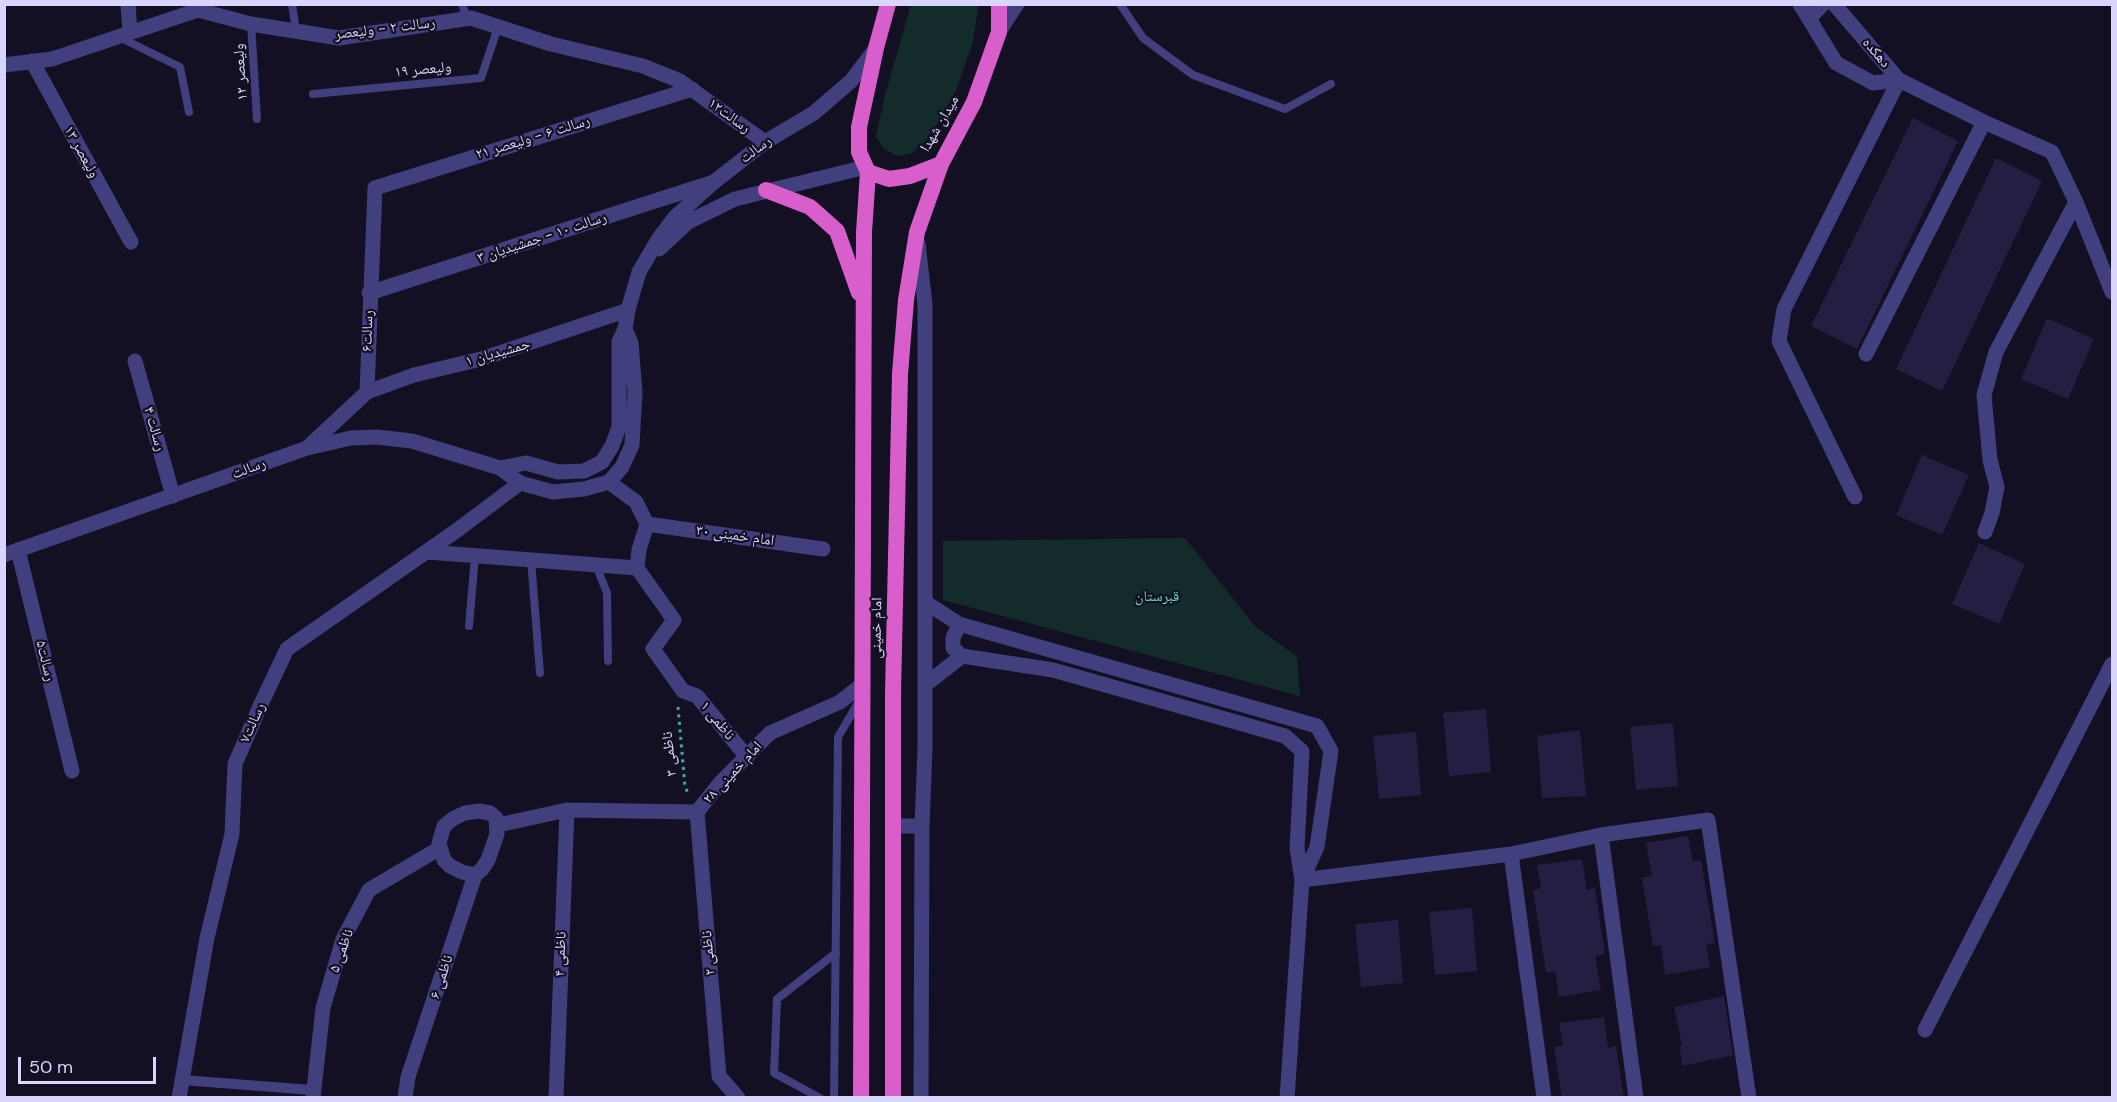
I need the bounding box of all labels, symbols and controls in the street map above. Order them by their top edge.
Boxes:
street label: رسالت ۲ - ولیعصر [334,14,436,44]
street label: دهکده [1858,34,1894,72]
street label: ولیعصر ۱۲ [230,43,252,101]
street label: ولیعصر ۱۹ [394,59,452,81]
street label: میدان شهدا [917,93,963,155]
street label: رسالت۱۲ [704,95,754,137]
street label: رسالت ۶ - ولیعصر ۲۱ [474,112,592,164]
street label: ولیعصر ۱۳ [59,123,103,181]
street label: رسالت [737,132,775,168]
street label: رسالت ۱۰ - جمشیدیان ۳ [475,209,609,267]
street label: رسالت۶ [358,310,378,352]
street label: جمشیدیان ۱ [463,335,533,371]
street label: رسالت ۴ [139,405,169,453]
street label: رسالت [230,455,268,483]
street label: امام خمینی ۳۰ [695,522,775,550]
park label: قبرستان [1135,588,1179,606]
street label: امام خمینی [867,597,887,659]
street label: رسالت۵ [31,639,59,683]
street label: ناظمی ۱ [696,698,738,744]
street label: رسالت۷ [236,700,270,746]
street label: ناظمی ۳ [659,731,681,777]
street label: امام خمینی ۲۸ [700,738,766,808]
street label: ناظمی ۵ [326,927,358,975]
street label: ناظمی ۲ [698,930,720,976]
street label: ناظمی ۴ [551,931,571,977]
street label: ناظمی ۶ [426,953,458,1001]
scale bar [21,1045,159,1083]
text: 50 m [29,1055,73,1079]

